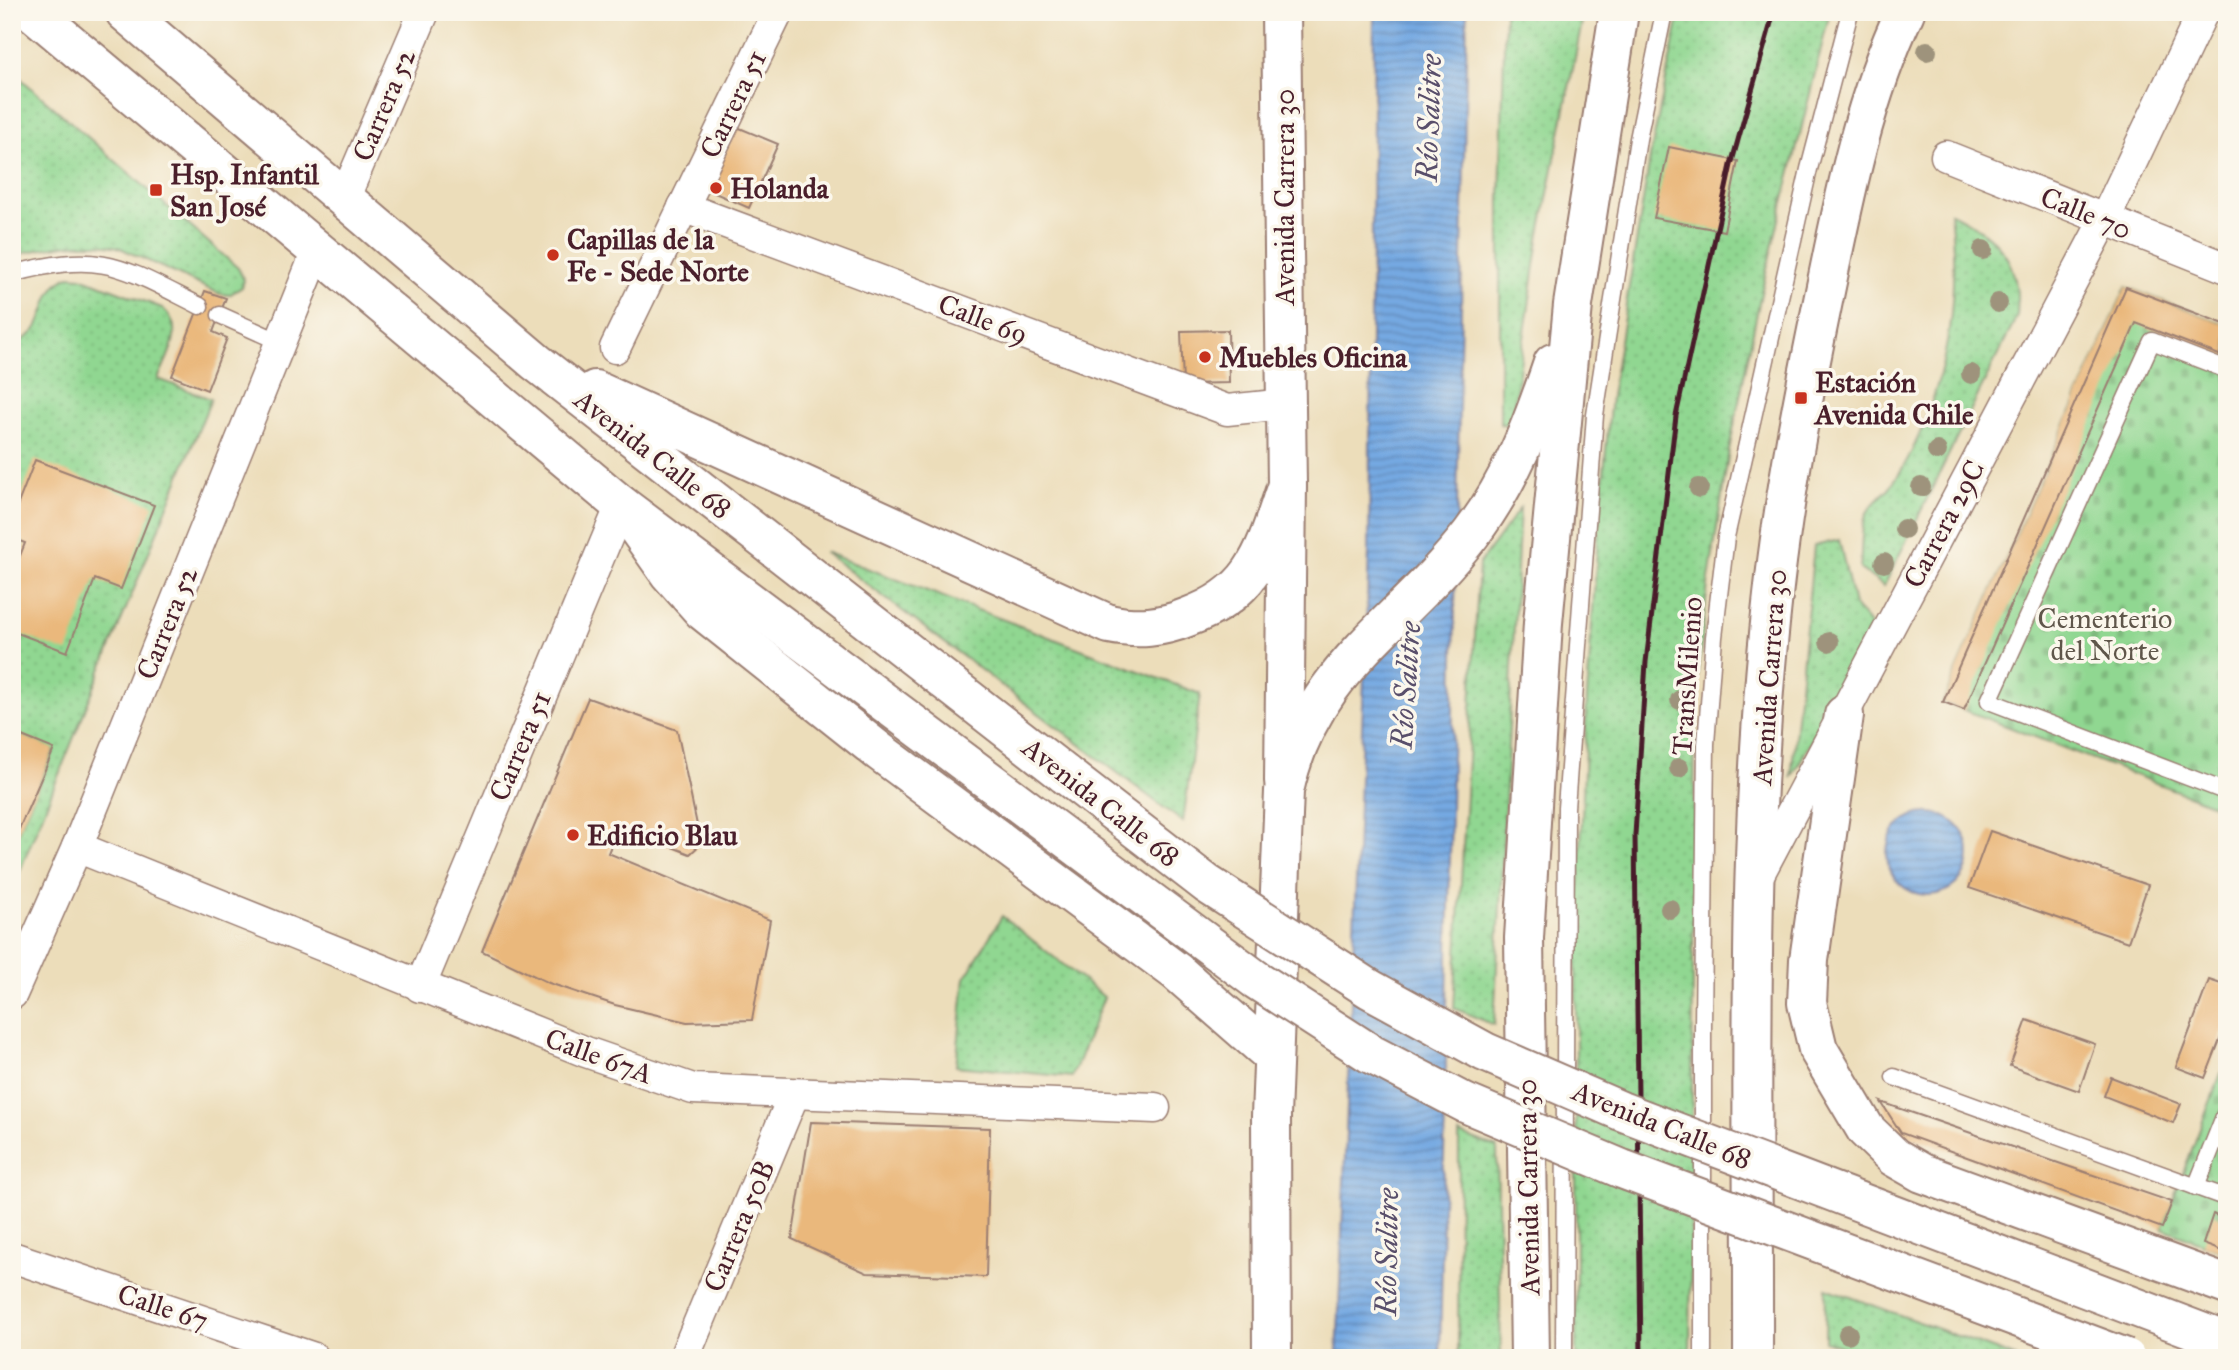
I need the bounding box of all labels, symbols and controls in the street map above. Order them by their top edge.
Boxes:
street label: Carrera 52 [345,43,423,166]
street label: Carrera 51 [692,44,774,164]
water label: Río Salitre [1409,53,1449,183]
street label: Avenida Carrera 30 [1267,89,1302,306]
place label: Hsp. Infantil San José [170,157,319,224]
place label: Holanda [730,171,830,206]
street label: Calle 70 [2035,179,2137,247]
marker: Holanda [708,180,724,196]
marker: Hsp. Infantil San José [148,182,164,198]
place label: Capillas de la Fe - Sede Norte [567,222,749,289]
marker: Capillas de la Fe - Sede Norte [545,247,561,263]
street label: Calle 69 [933,286,1033,352]
place label: Muebles Oficina [1219,340,1408,375]
marker: Muebles Oficina [1197,349,1213,365]
place label: Estación Avenida Chile [1813,365,1974,432]
street label: Avenida Calle 68 [567,381,739,526]
marker: Estación Avenida Chile [1793,390,1809,406]
street label: Carrera 29C [1896,454,1992,594]
street label: Carrera 52 [129,561,206,685]
street label: Avenida Carrera 30 [1744,568,1794,787]
street label: TransMilenio [1664,596,1710,756]
park label: Cementerio del Norte [2038,601,2172,668]
water label: Río Salitre [1384,619,1428,751]
street label: Carrera 51 [481,686,559,806]
street label: Avenida Calle 68 [1015,729,1187,874]
place label: Edificio Blau [587,818,738,853]
marker: Edificio Blau [565,827,581,843]
street label: Calle 67A [540,1020,658,1092]
street label: Avenida Calle 68 [1566,1073,1757,1177]
street label: Avenida Carrera 30 [1509,1079,1547,1296]
street label: Carrera 50B [696,1155,782,1297]
water label: Río Salitre [1368,1187,1406,1317]
street label: Calle 67 [113,1276,213,1338]

